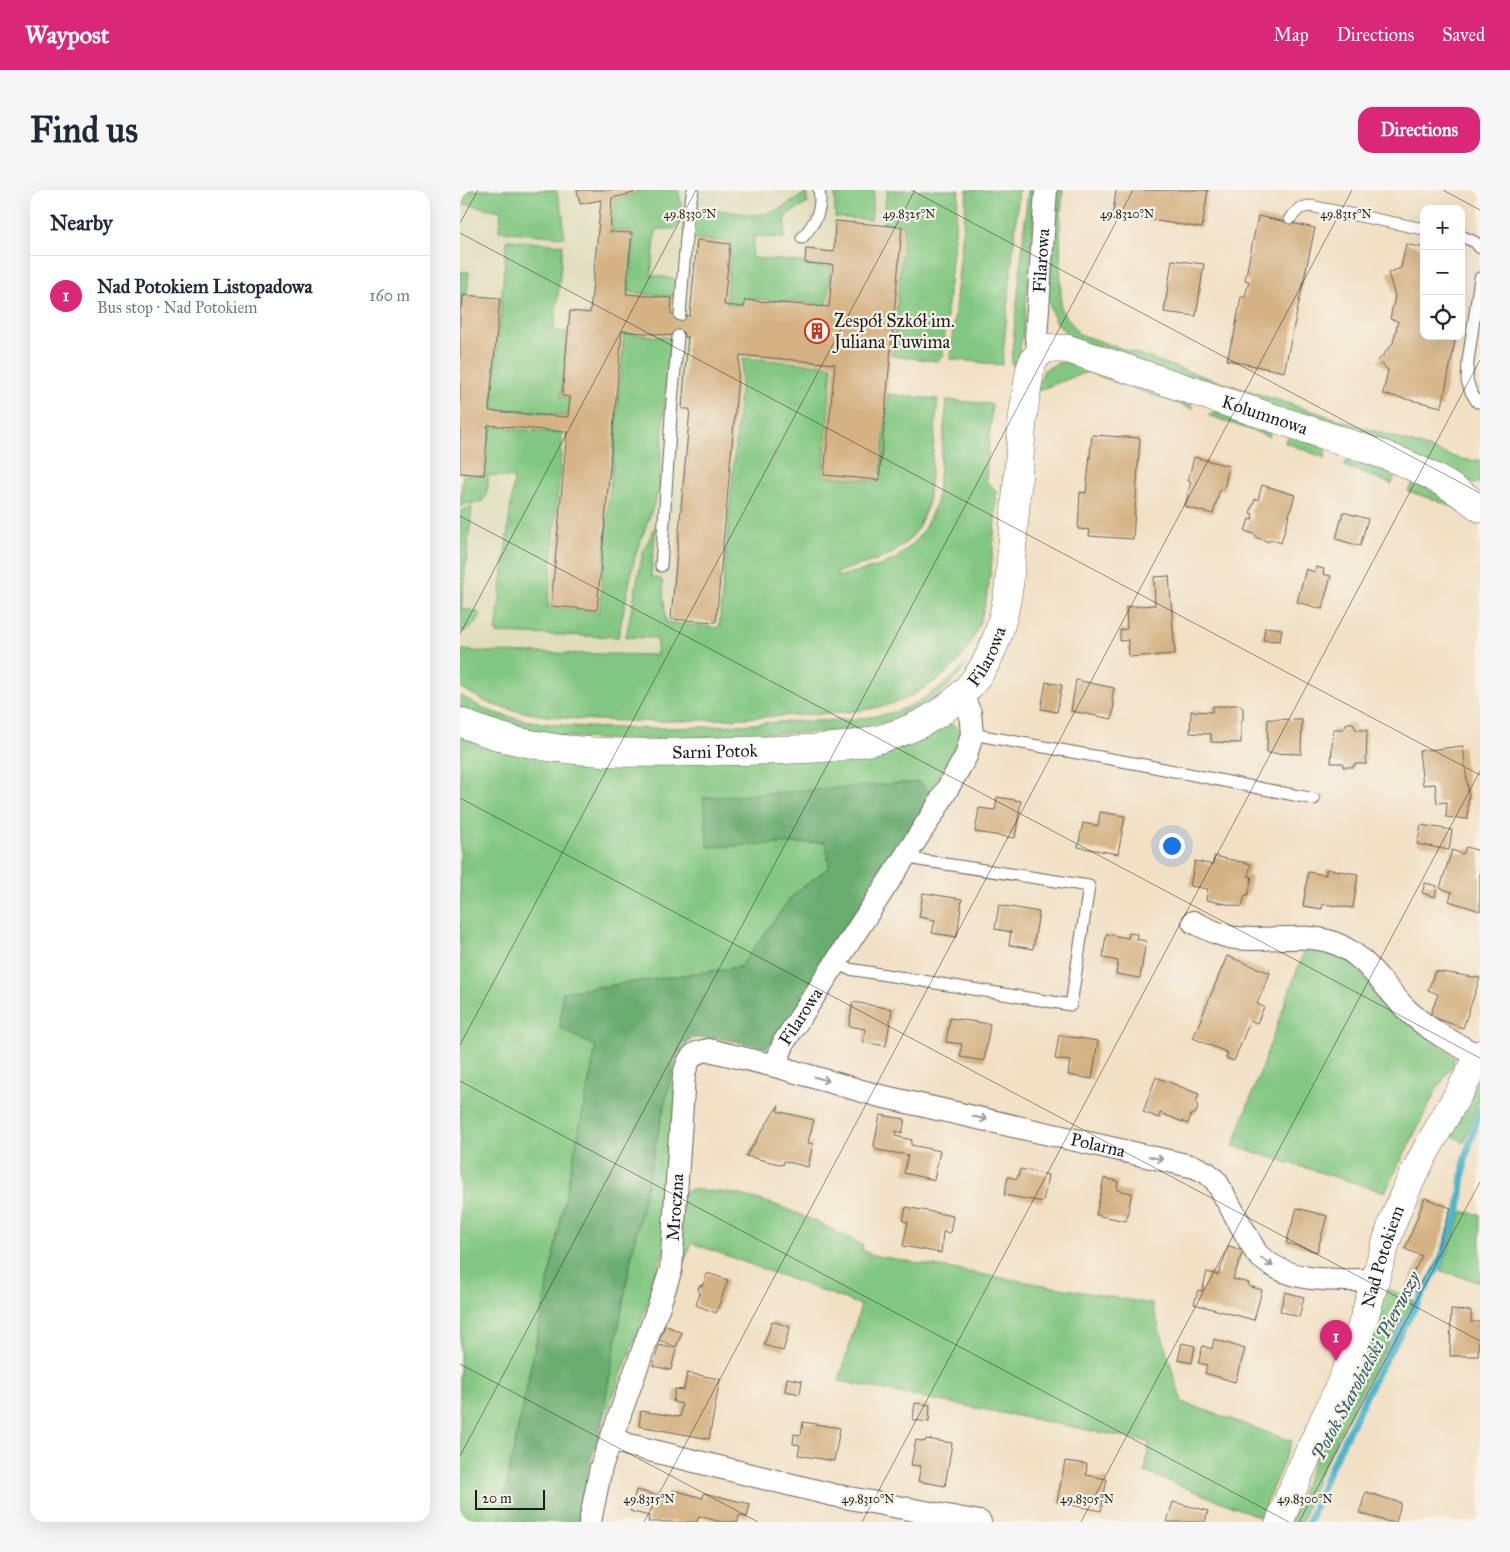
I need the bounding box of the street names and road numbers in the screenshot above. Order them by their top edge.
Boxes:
street label: Filarowa [1028,227,1054,294]
street label: Kolumnowa [1219,390,1311,440]
street label: Filarowa [962,624,1011,691]
street label: Sarni Potok [672,739,759,764]
street label: Filarowa [774,983,828,1050]
street label: Polarna [1068,1128,1128,1162]
street label: Mroczna [662,1172,688,1242]
street label: Nad Potokiem [1357,1202,1409,1310]

